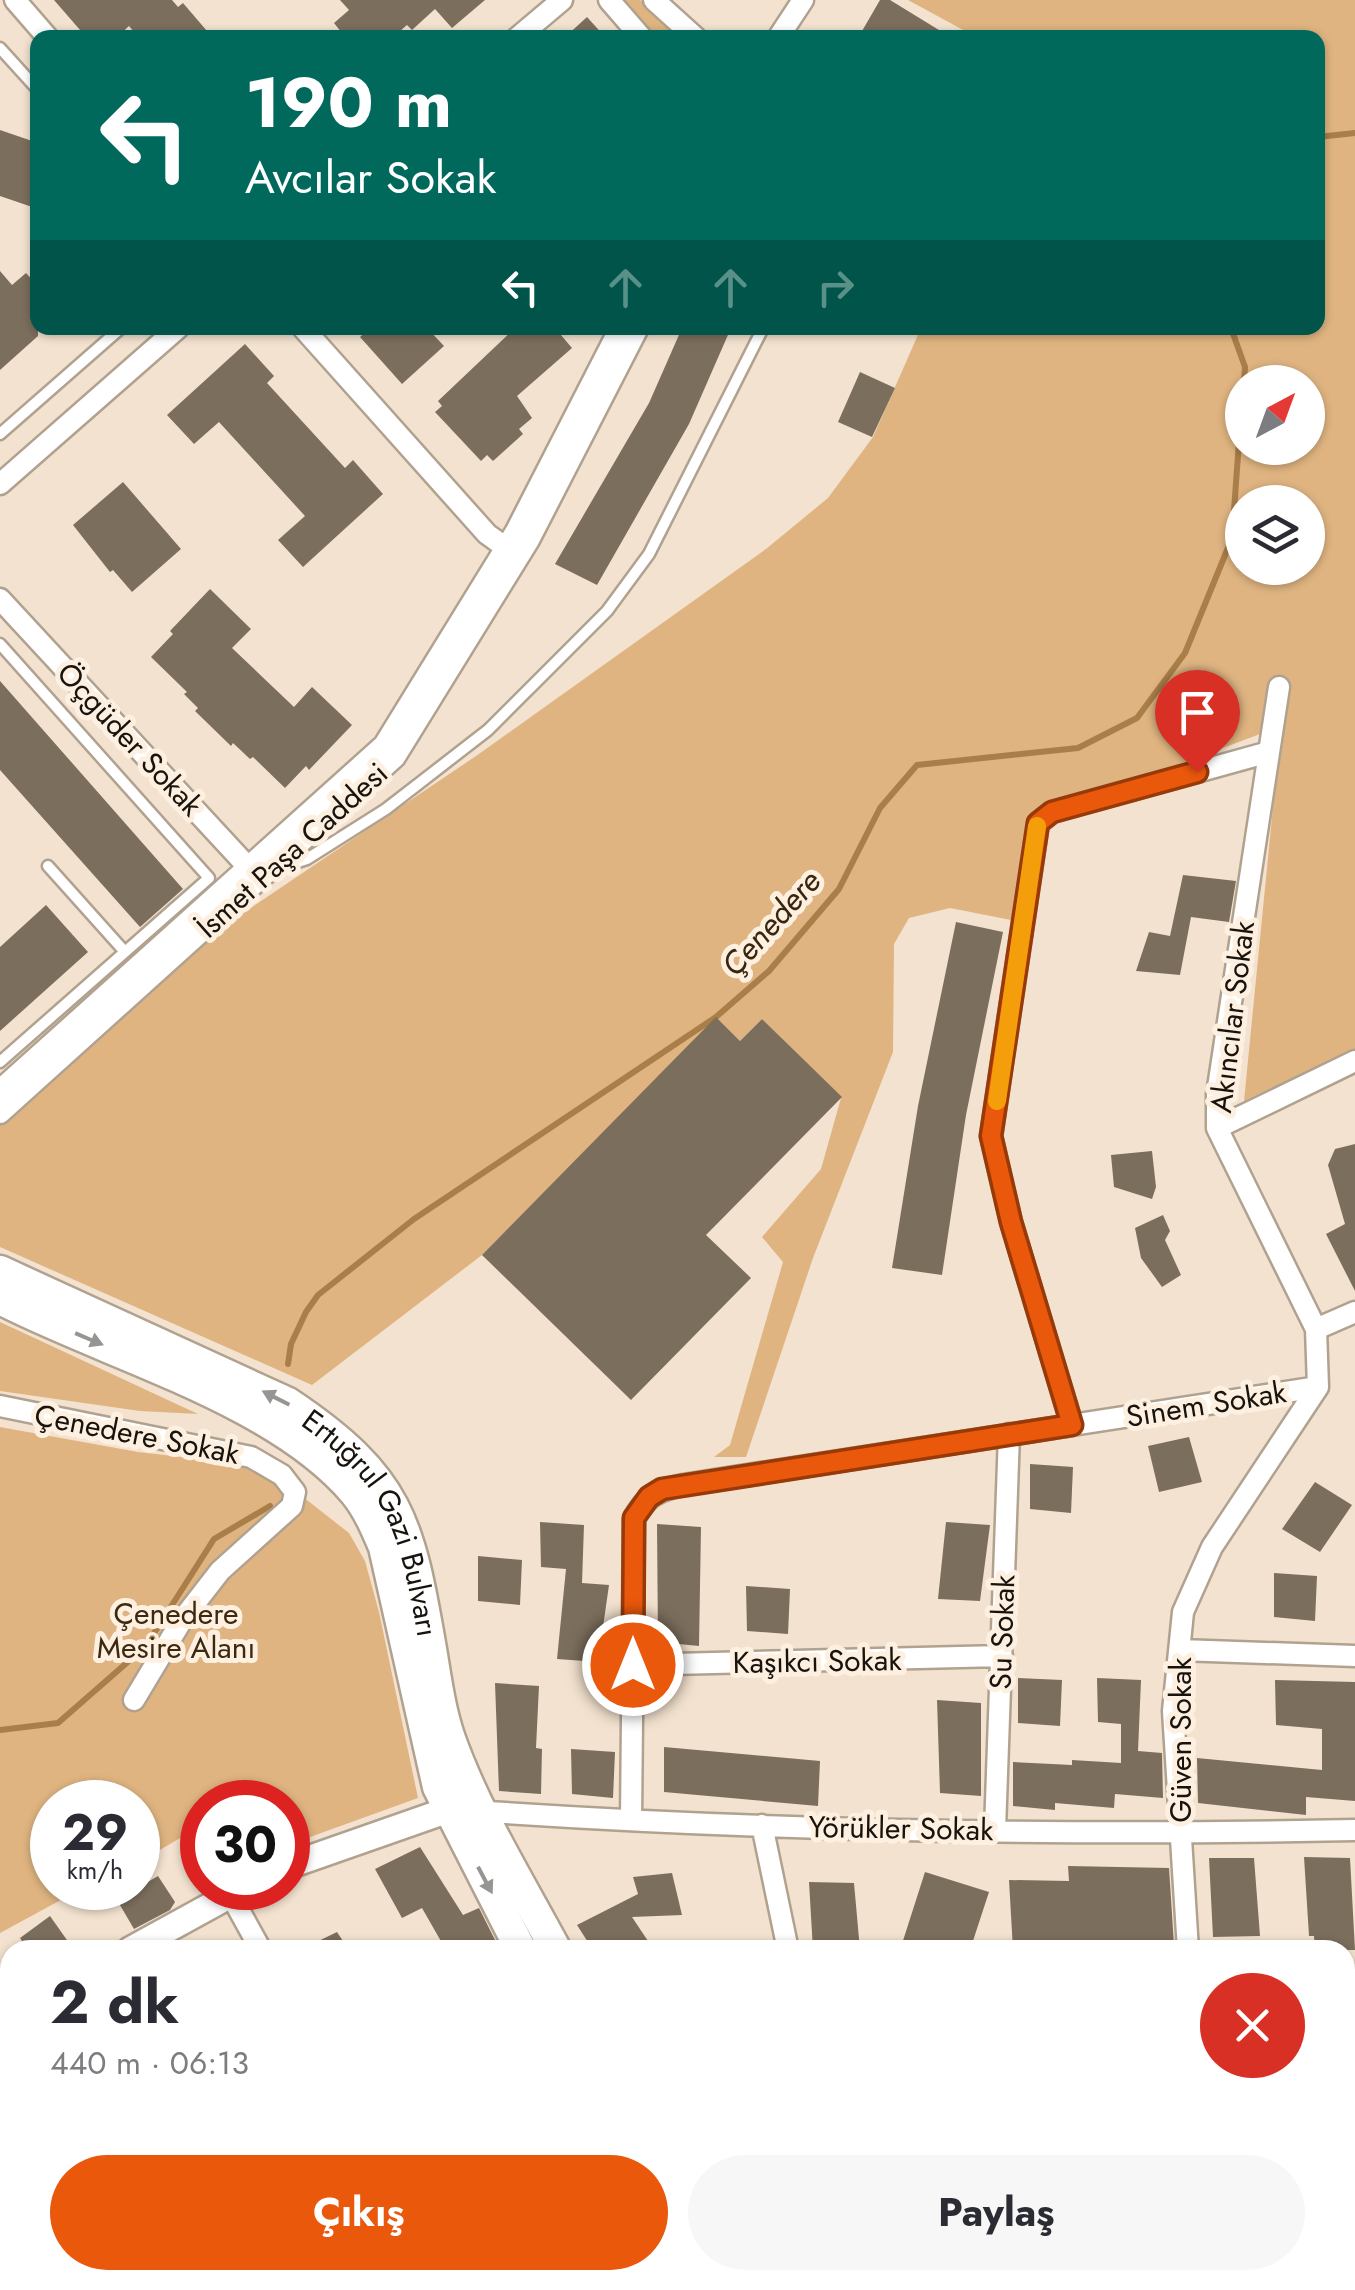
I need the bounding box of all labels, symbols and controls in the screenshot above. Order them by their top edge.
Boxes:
text: 190 m [245,52,452,153]
icon: left [80,70,210,200]
text: Avcılar Sokak [245,145,496,210]
icon: left [493,260,548,315]
icon: ahead [598,260,653,315]
icon: ahead [703,260,758,315]
icon: right [808,260,863,315]
north arrow [1225,365,1325,465]
map controls [1225,365,1325,585]
button: layers [1225,485,1325,585]
street label: Öçgüder Sokak [47,653,213,826]
pin [1155,670,1240,773]
icon: arrive [1170,685,1225,740]
street label: İsmet Paşa Caddesi [187,752,397,948]
water label: Çenedere [711,860,831,986]
street label: Akıncılar Sokak [1199,918,1265,1115]
one-way arrow [74,1331,104,1347]
street label: Sinem Sokak [1123,1370,1290,1438]
one-way arrow [262,1390,291,1407]
street label: Çenedere Sokak [31,1393,244,1475]
street label: Ertuğrul Gazi Bulvarı [294,1398,450,1640]
street label: Su Sokak [979,1573,1026,1690]
park label: Çenedere Mesire Alanı [97,1592,255,1669]
position arrow [581,1613,685,1717]
street label: Kaşıkcı Sokak [732,1638,903,1684]
street label: Güven Sokak [1159,1656,1202,1823]
speed limit sign: 30 [180,1780,310,1910]
text: 29 [62,1796,128,1869]
street label: Yörükler Sokak [808,1805,995,1851]
text: km/h [67,1852,123,1888]
one-way arrow [476,1865,493,1894]
text: 2 dk [50,1959,179,2046]
button: close [1200,1973,1305,2078]
text: 440 m · 06:13 [50,2040,249,2086]
button: Çıkış [50,2155,668,2270]
button: Paylaş [688,2155,1305,2270]

